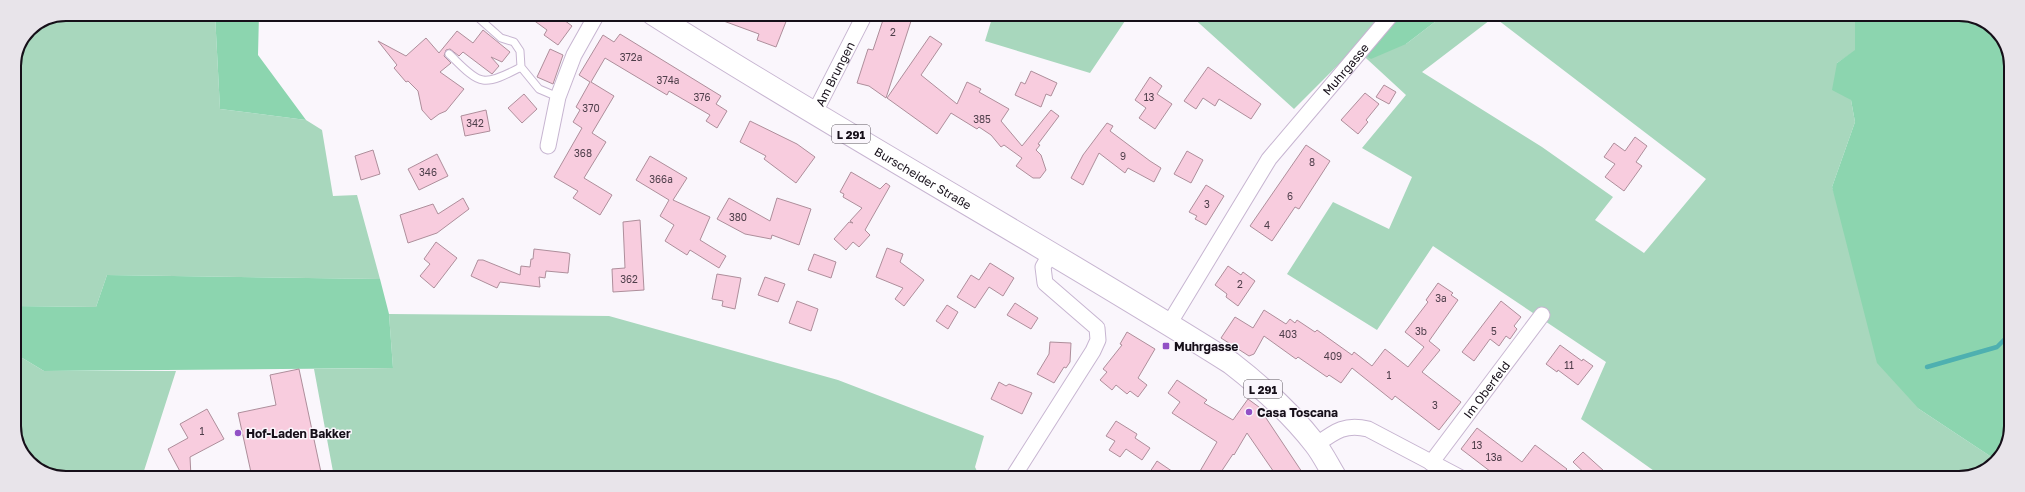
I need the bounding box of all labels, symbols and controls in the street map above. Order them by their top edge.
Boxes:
house number: 2 [890,26,896,38]
street label: Am Brungen [812,39,857,109]
street label: Muhrgasse [1319,40,1372,98]
house number: 372a [620,51,642,63]
house number: 374a [657,74,679,86]
house number: 376 [693,91,711,103]
house number: 13 [1144,91,1154,103]
house number: 370 [582,102,600,114]
house number: 385 [973,113,991,125]
house number: 342 [466,117,484,129]
road number: L 291 [832,125,870,143]
street label: Burscheider Straße [872,143,974,212]
house number: 368 [574,147,592,159]
house number: 9 [1120,150,1126,162]
house number: 8 [1309,156,1315,168]
house number: 346 [419,166,437,178]
house number: 366a [649,173,673,185]
house number: 6 [1287,190,1293,202]
house number: 3 [1204,198,1210,210]
house number: 380 [729,211,747,223]
house number: 4 [1264,219,1270,231]
house number: 362 [620,273,638,285]
house number: 2 [1237,278,1243,290]
house number: 3a [1435,292,1447,304]
house number: 3b [1415,325,1427,337]
house number: 5 [1491,325,1497,337]
house number: 403 [1279,328,1297,340]
place label: Muhrgasse [1174,339,1238,354]
marker: Muhrgasse [1161,341,1171,351]
house number: 409 [1324,350,1342,362]
street label: Im Oberfeld [1460,358,1513,421]
house number: 11 [1564,359,1574,371]
house number: 1 [1387,369,1392,381]
road number: L 291 [1244,380,1282,398]
house number: 3 [1432,399,1438,411]
place label: Casa Toscana [1257,405,1338,420]
marker: Casa Toscana [1244,407,1254,417]
house number: 1 [200,425,205,437]
place label: Hof-Laden Bakker [246,426,351,441]
marker: Hof-Laden Bakker [233,428,243,438]
house number: 13 [1472,439,1482,451]
house number: 13a [1486,451,1502,463]

